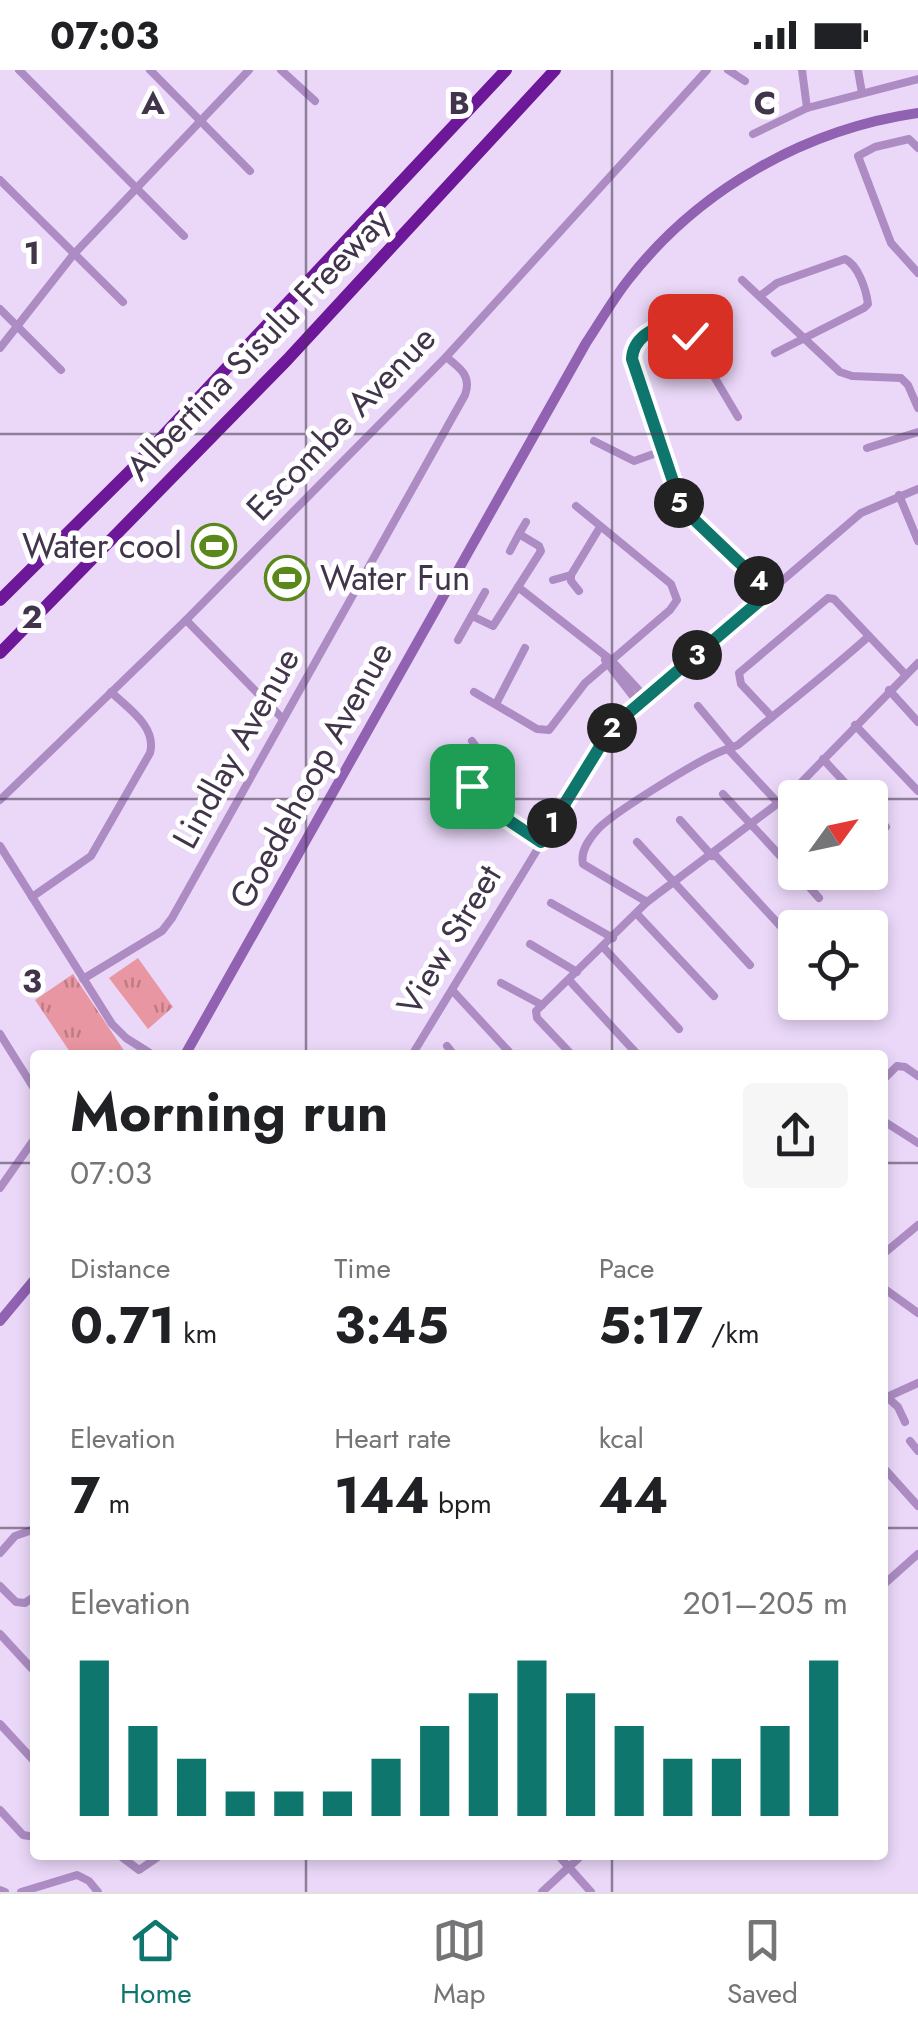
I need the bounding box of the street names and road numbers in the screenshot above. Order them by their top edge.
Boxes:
street label: Albertina Sisulu Freeway [114,196,402,491]
street label: Escombe Avenue [235,314,447,532]
street label: Goedehoop Avenue [217,632,405,918]
street label: Lindlay Avenue [160,638,312,858]
street label: View Street [384,855,514,1025]

